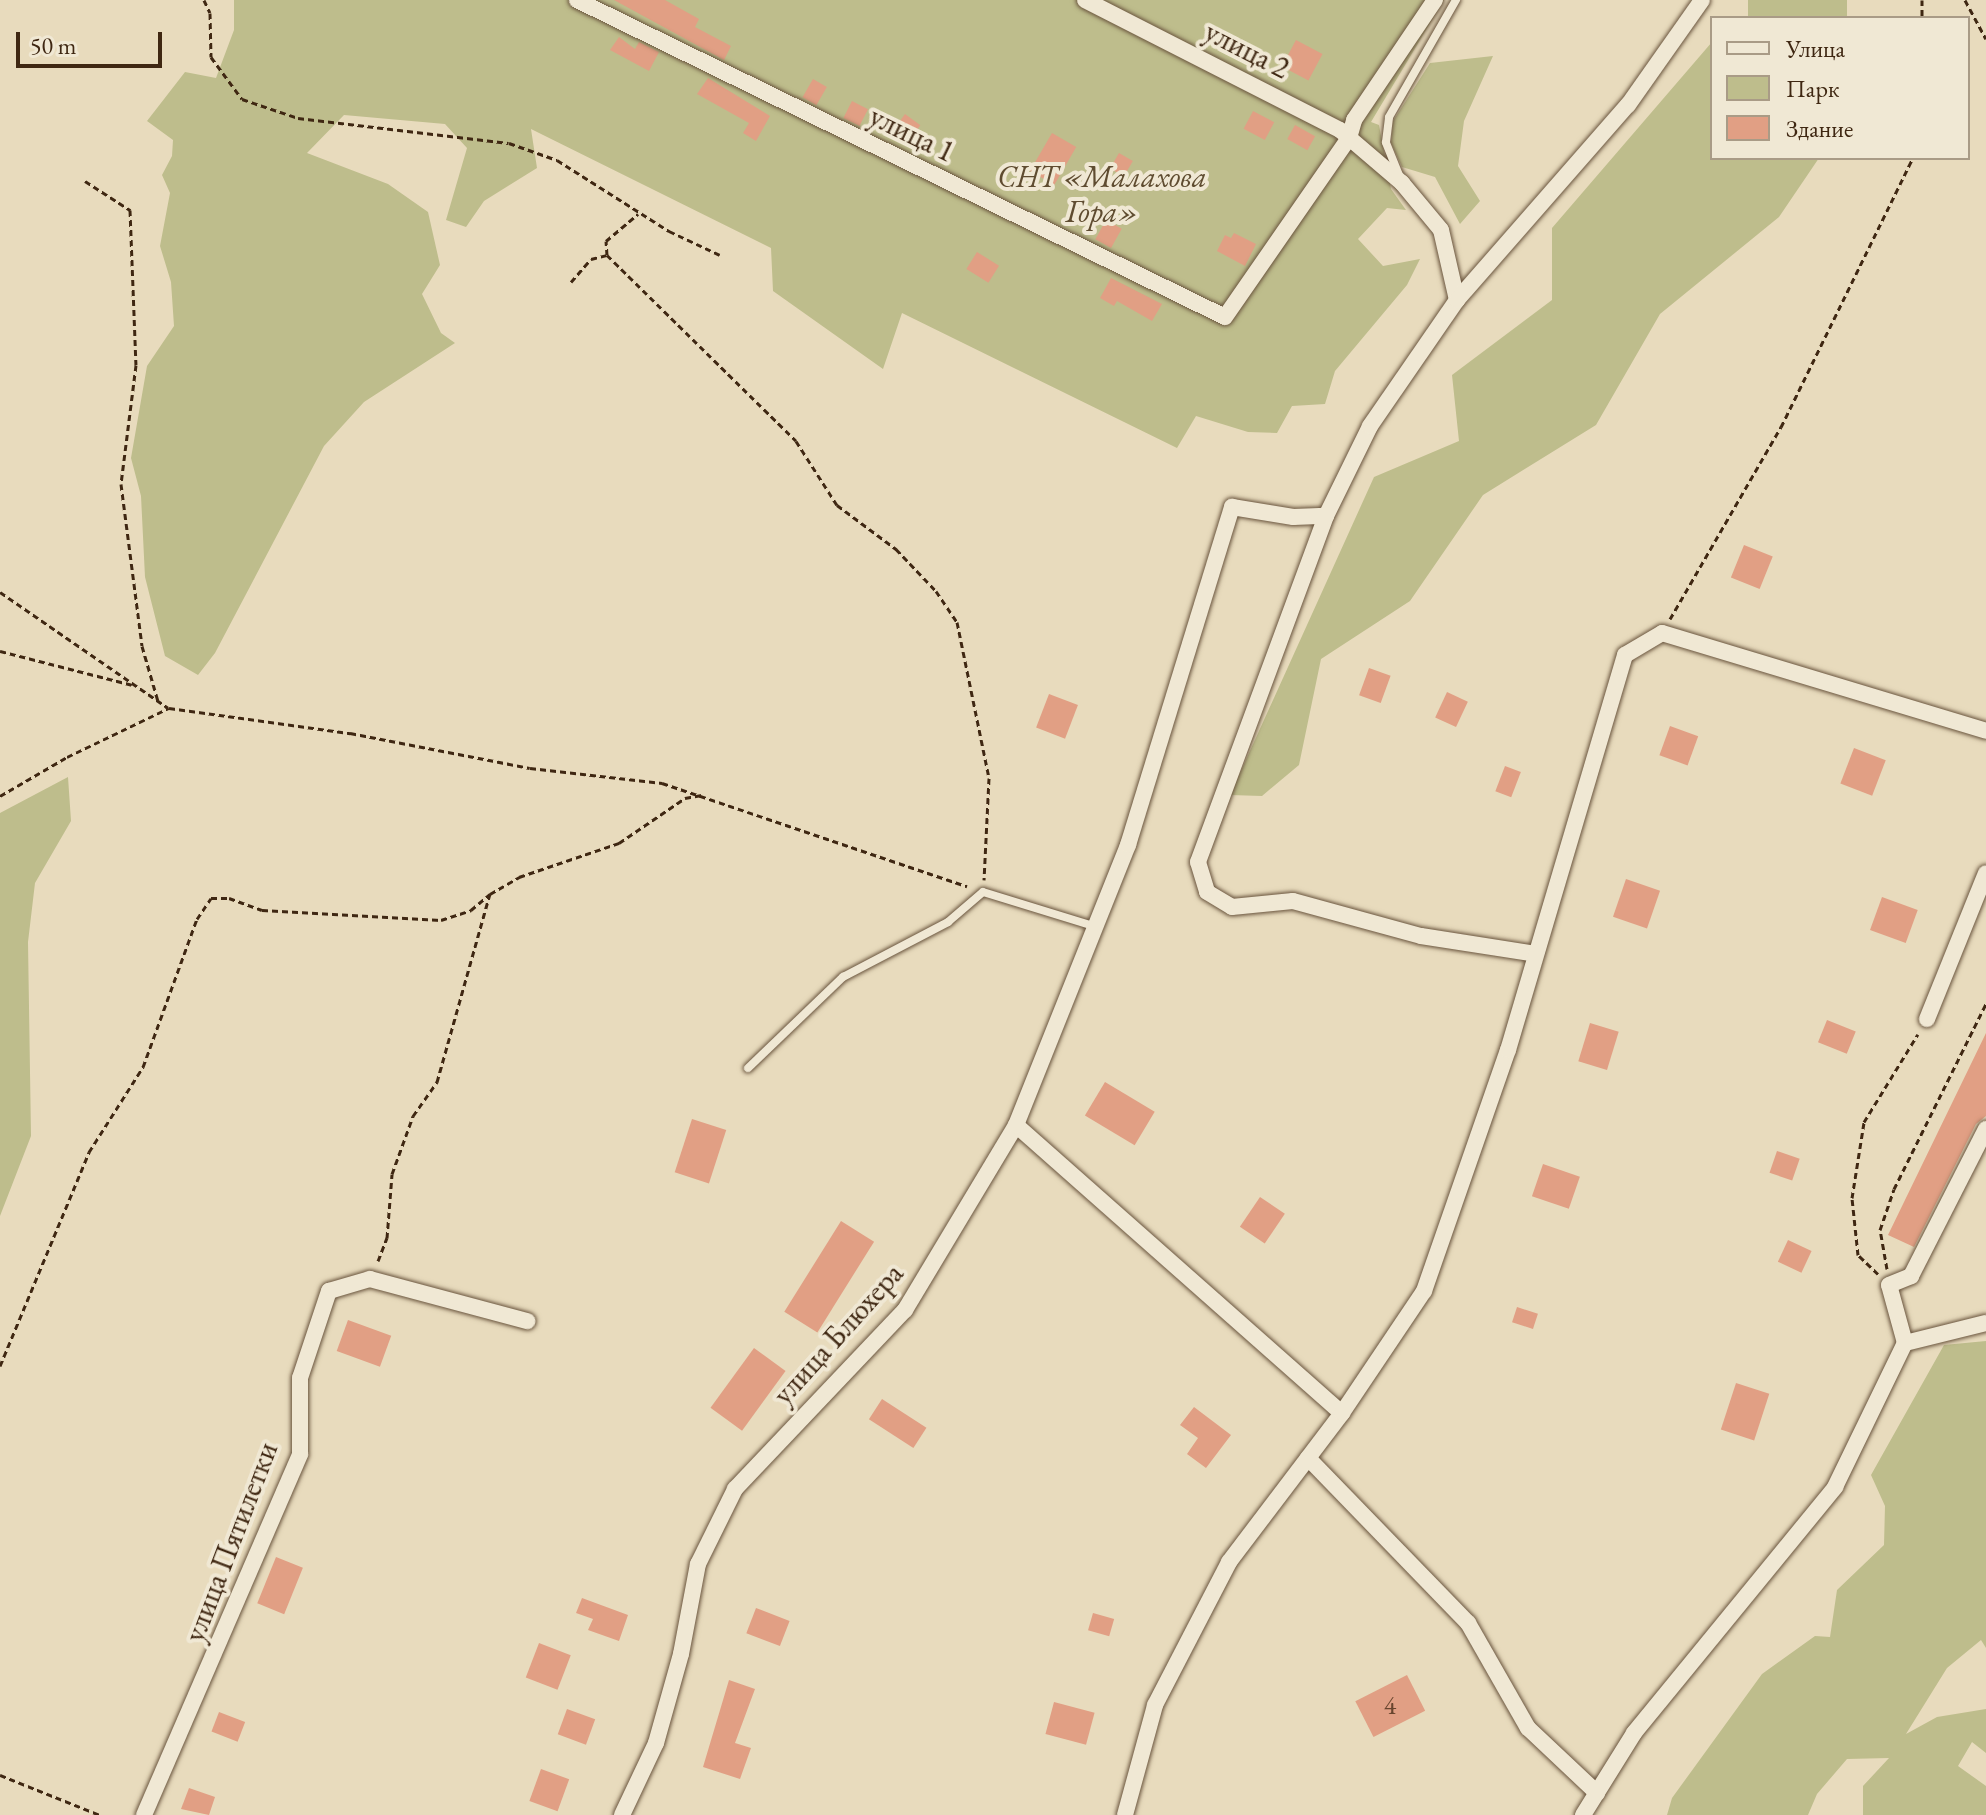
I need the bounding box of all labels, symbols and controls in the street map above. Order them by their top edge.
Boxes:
street label: улица 2 [1199,13,1295,87]
scale bar [20,16,166,66]
legend [1710,16,1970,160]
text: 50 m [30,30,77,61]
text: Улица [1786,33,1845,64]
text: Парк [1786,73,1839,104]
street label: улица 1 [863,98,961,170]
text: Здание [1786,113,1853,144]
park label: СНТ «Малахова Гора» [997,159,1207,230]
street label: улица Блюхера [765,1256,911,1412]
street label: улица Пятилетки [176,1437,286,1647]
house number: 4 [1384,1690,1396,1722]

